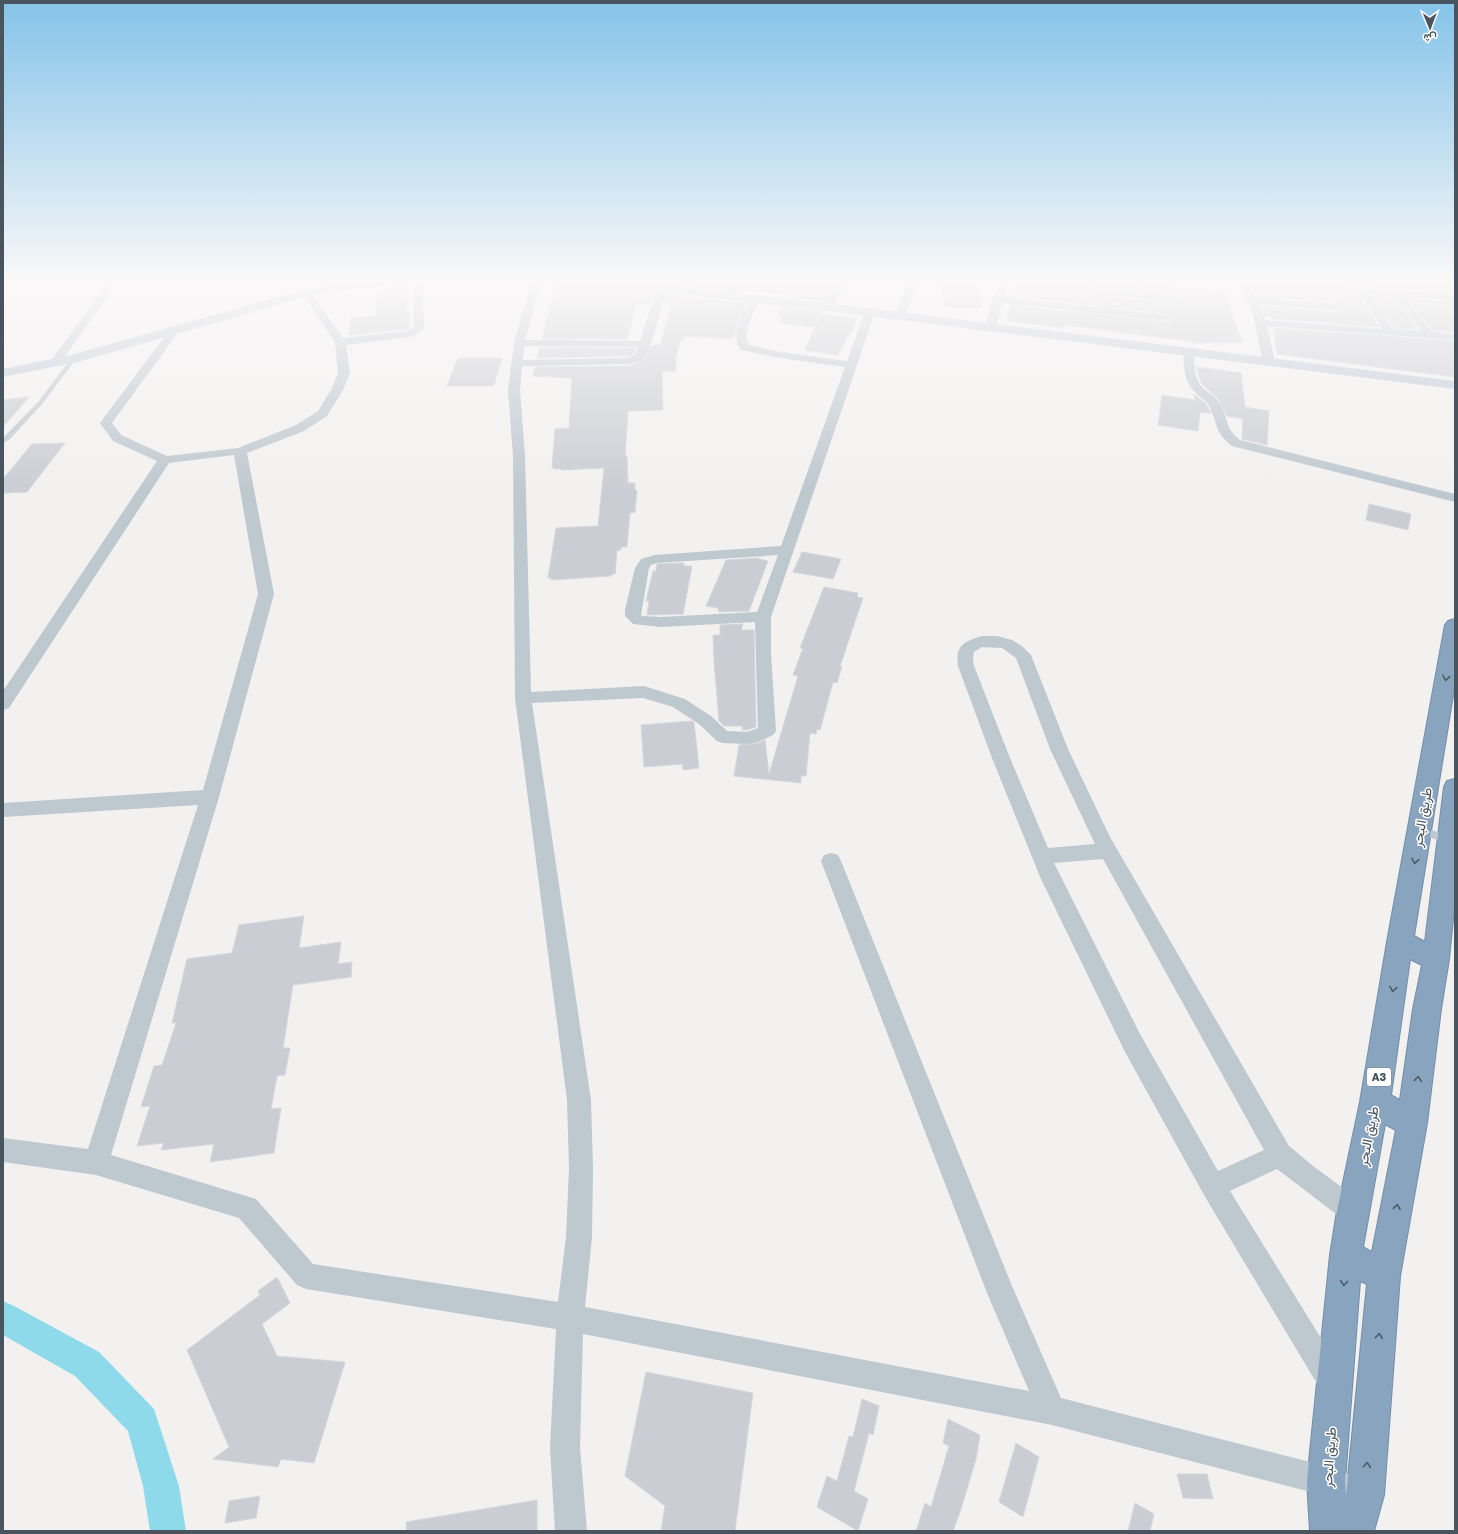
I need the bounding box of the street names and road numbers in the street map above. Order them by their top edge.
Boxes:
street label: طريق البحر [1408,786,1436,849]
road number: A3 [1367,1068,1391,1086]
street label: طريق البحر [1353,1105,1383,1168]
street label: طريق البحر [1318,1426,1340,1489]

